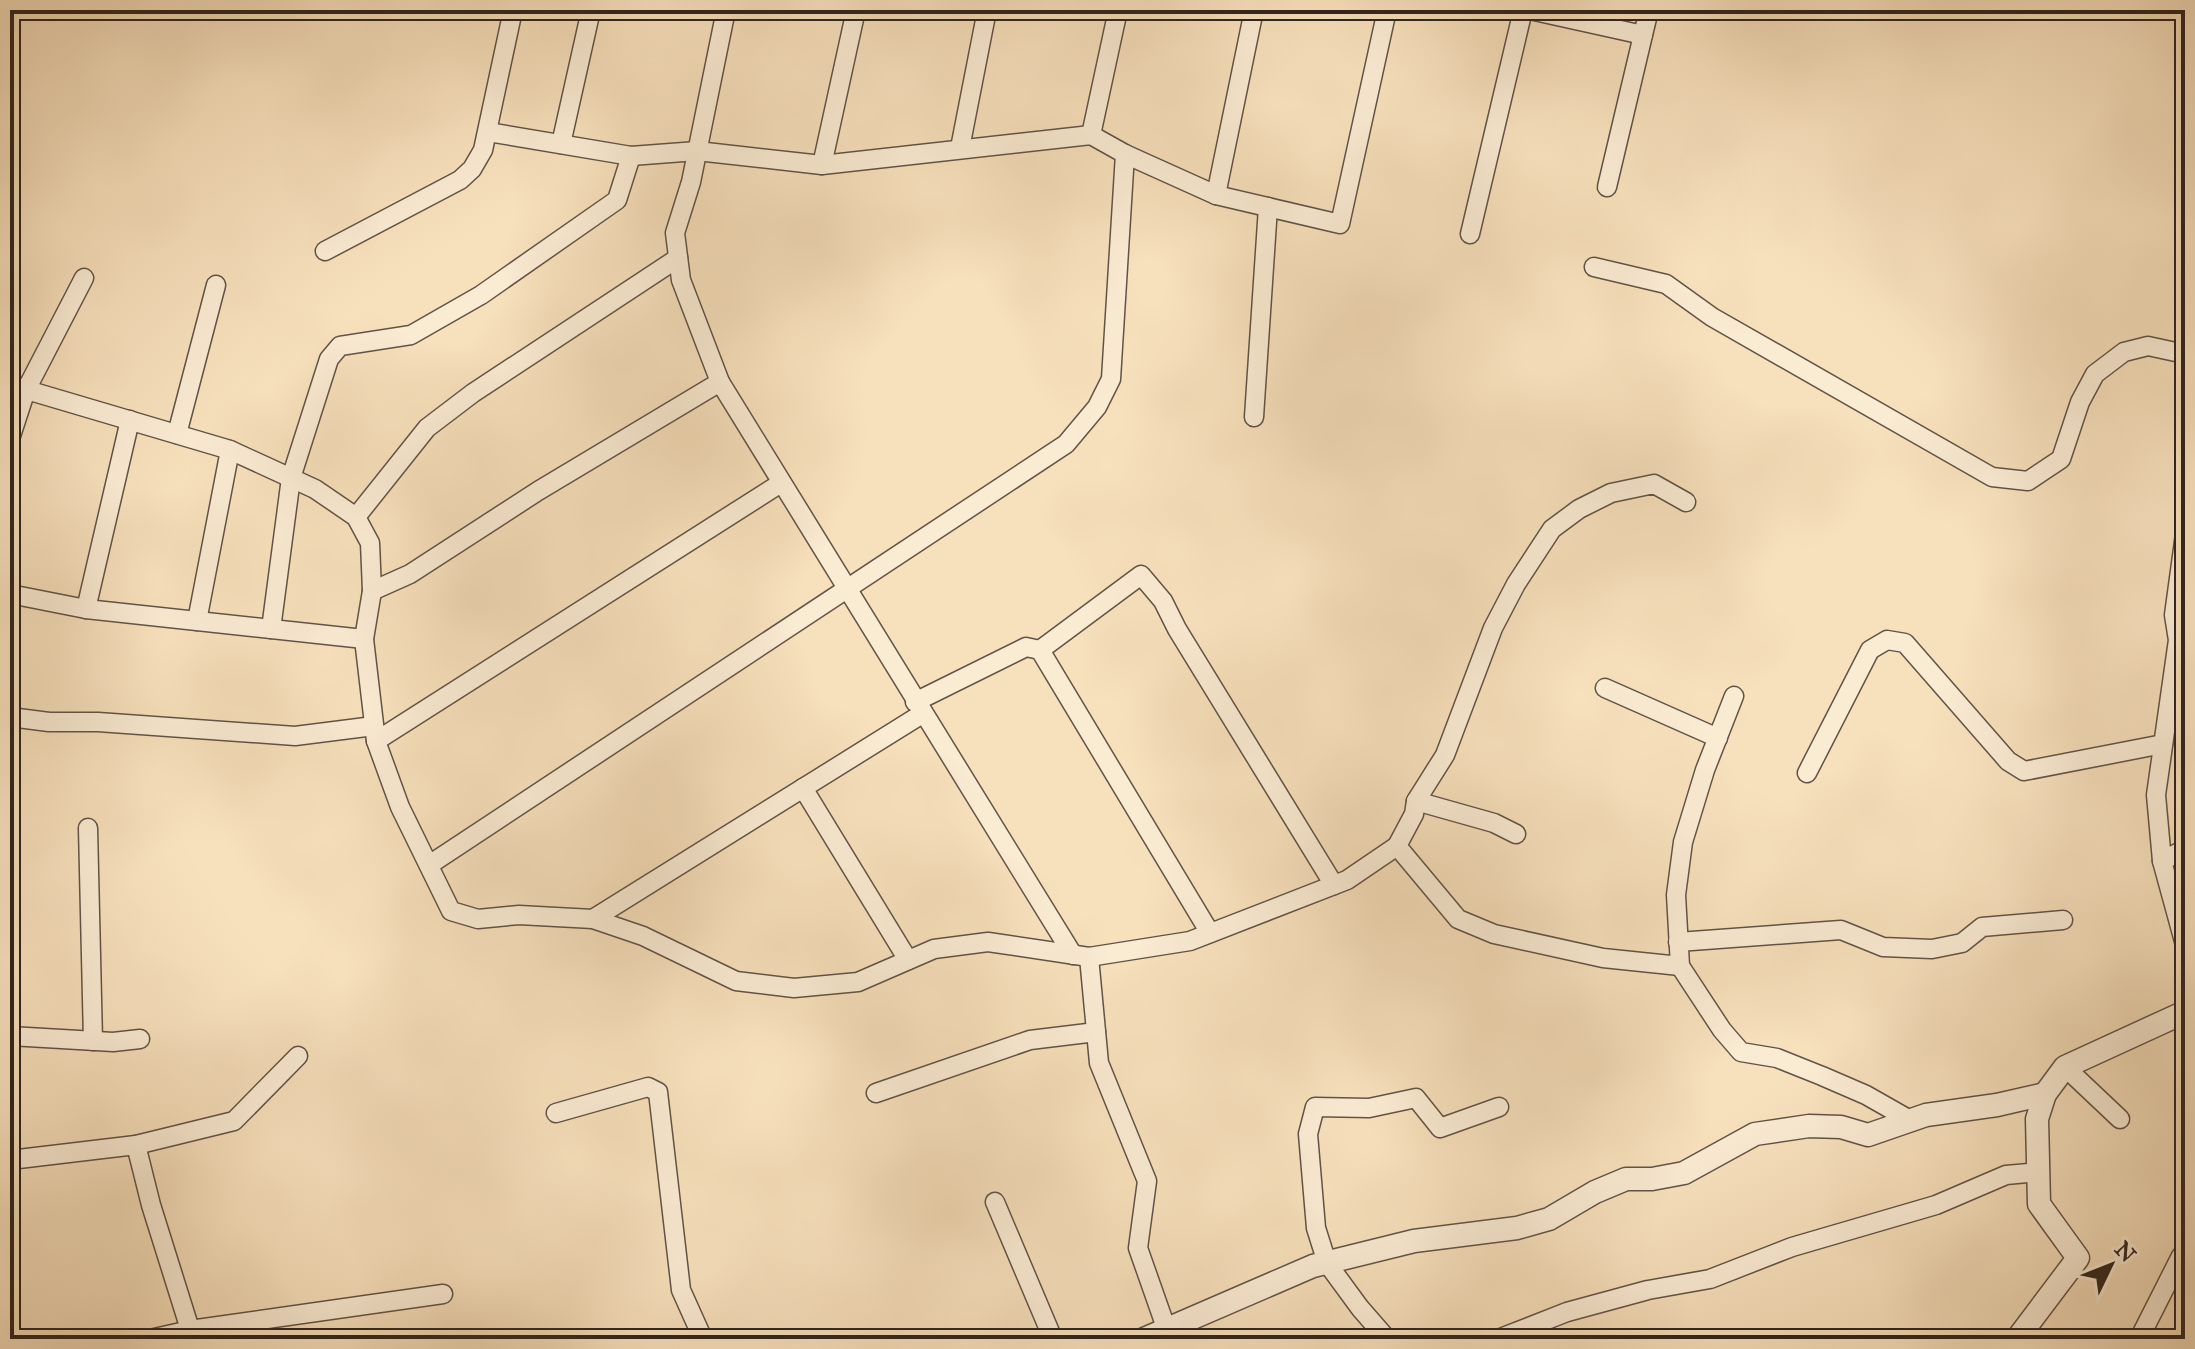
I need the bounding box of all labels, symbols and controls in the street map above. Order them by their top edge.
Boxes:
north arrow [2071,1225,2151,1305]
text: N [2109,1236,2142,1268]

